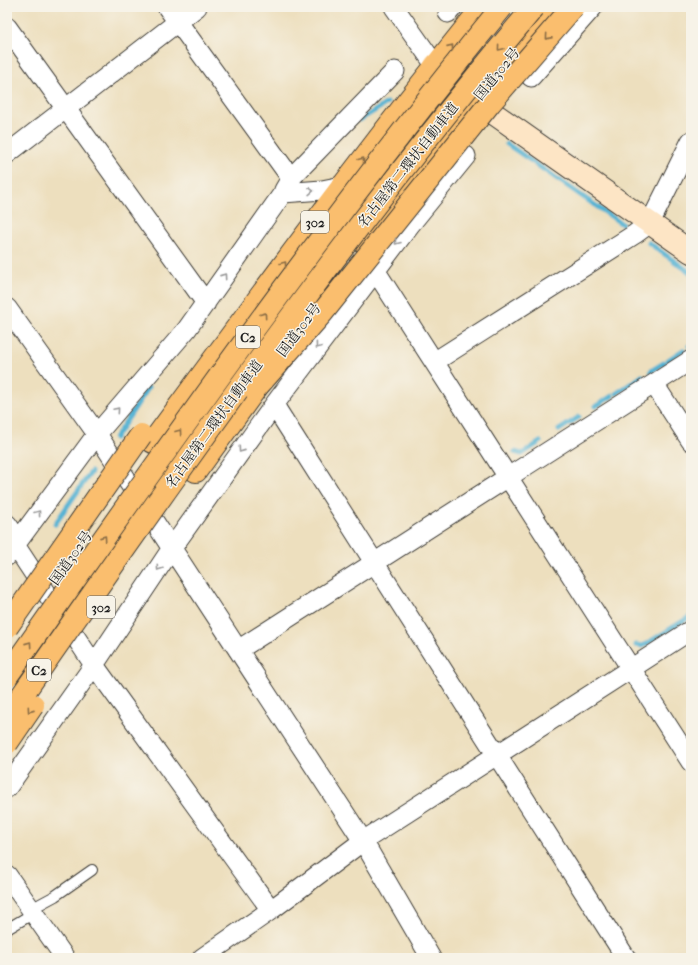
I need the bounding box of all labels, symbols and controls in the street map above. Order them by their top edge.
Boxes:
one-way arrow [545,32,552,39]
one-way arrow [497,43,504,50]
one-way arrow [446,44,453,51]
street label: 国道302号 [471,44,523,104]
street label: 名古屋第二環状自動車道 [354,99,462,231]
one-way arrow [357,158,364,165]
one-way arrow [308,187,314,195]
road number: 302 [301,211,329,233]
one-way arrow [394,238,401,245]
one-way arrow [279,261,287,268]
one-way arrow [219,273,227,280]
street label: 国道302号 [273,300,325,360]
one-way arrow [259,313,266,320]
road number: C2 [236,326,260,348]
one-way arrow [316,341,323,348]
street label: 名古屋第二環状自動車道 [162,357,266,491]
one-way arrow [113,408,120,415]
one-way arrow [174,429,181,436]
one-way arrow [239,446,246,453]
one-way arrow [33,511,40,518]
street label: 国道302号 [46,527,96,589]
one-way arrow [99,535,107,542]
one-way arrow [157,564,164,571]
road number: 302 [87,596,115,618]
one-way arrow [24,642,31,649]
road number: C2 [27,659,51,681]
one-way arrow [27,706,35,713]

